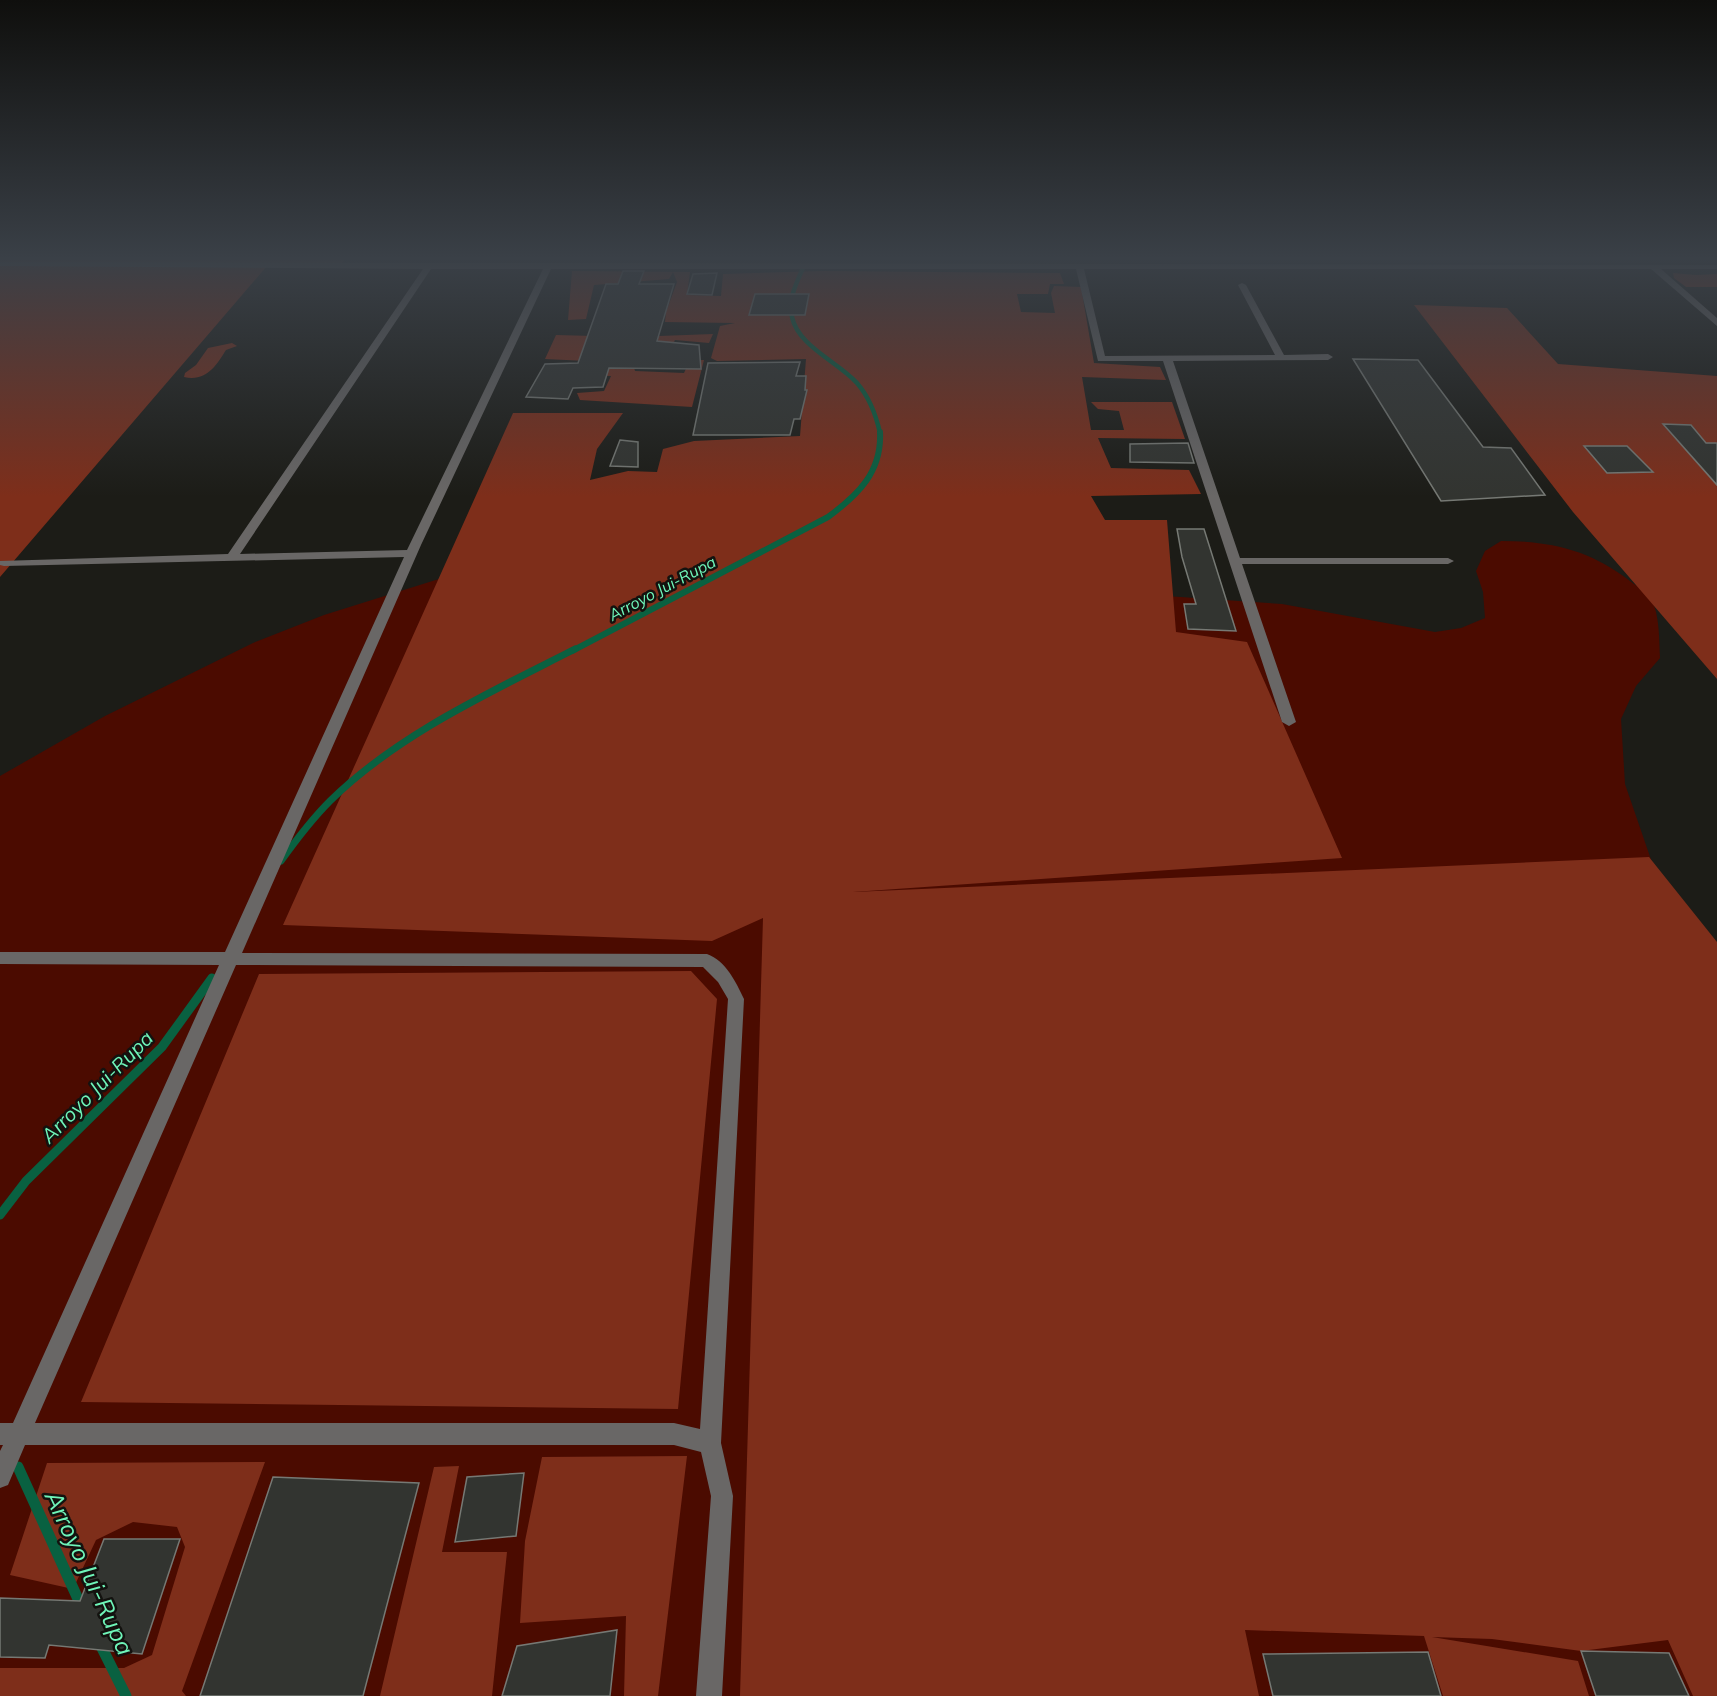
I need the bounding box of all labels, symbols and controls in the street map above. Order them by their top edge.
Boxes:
water label: Arroyo Jui-Rupa [604,551,719,625]
water label: Arroyo Jui-Rupa [35,1025,158,1149]
water label: Arroyo Jui-Rupa [38,1485,141,1660]

